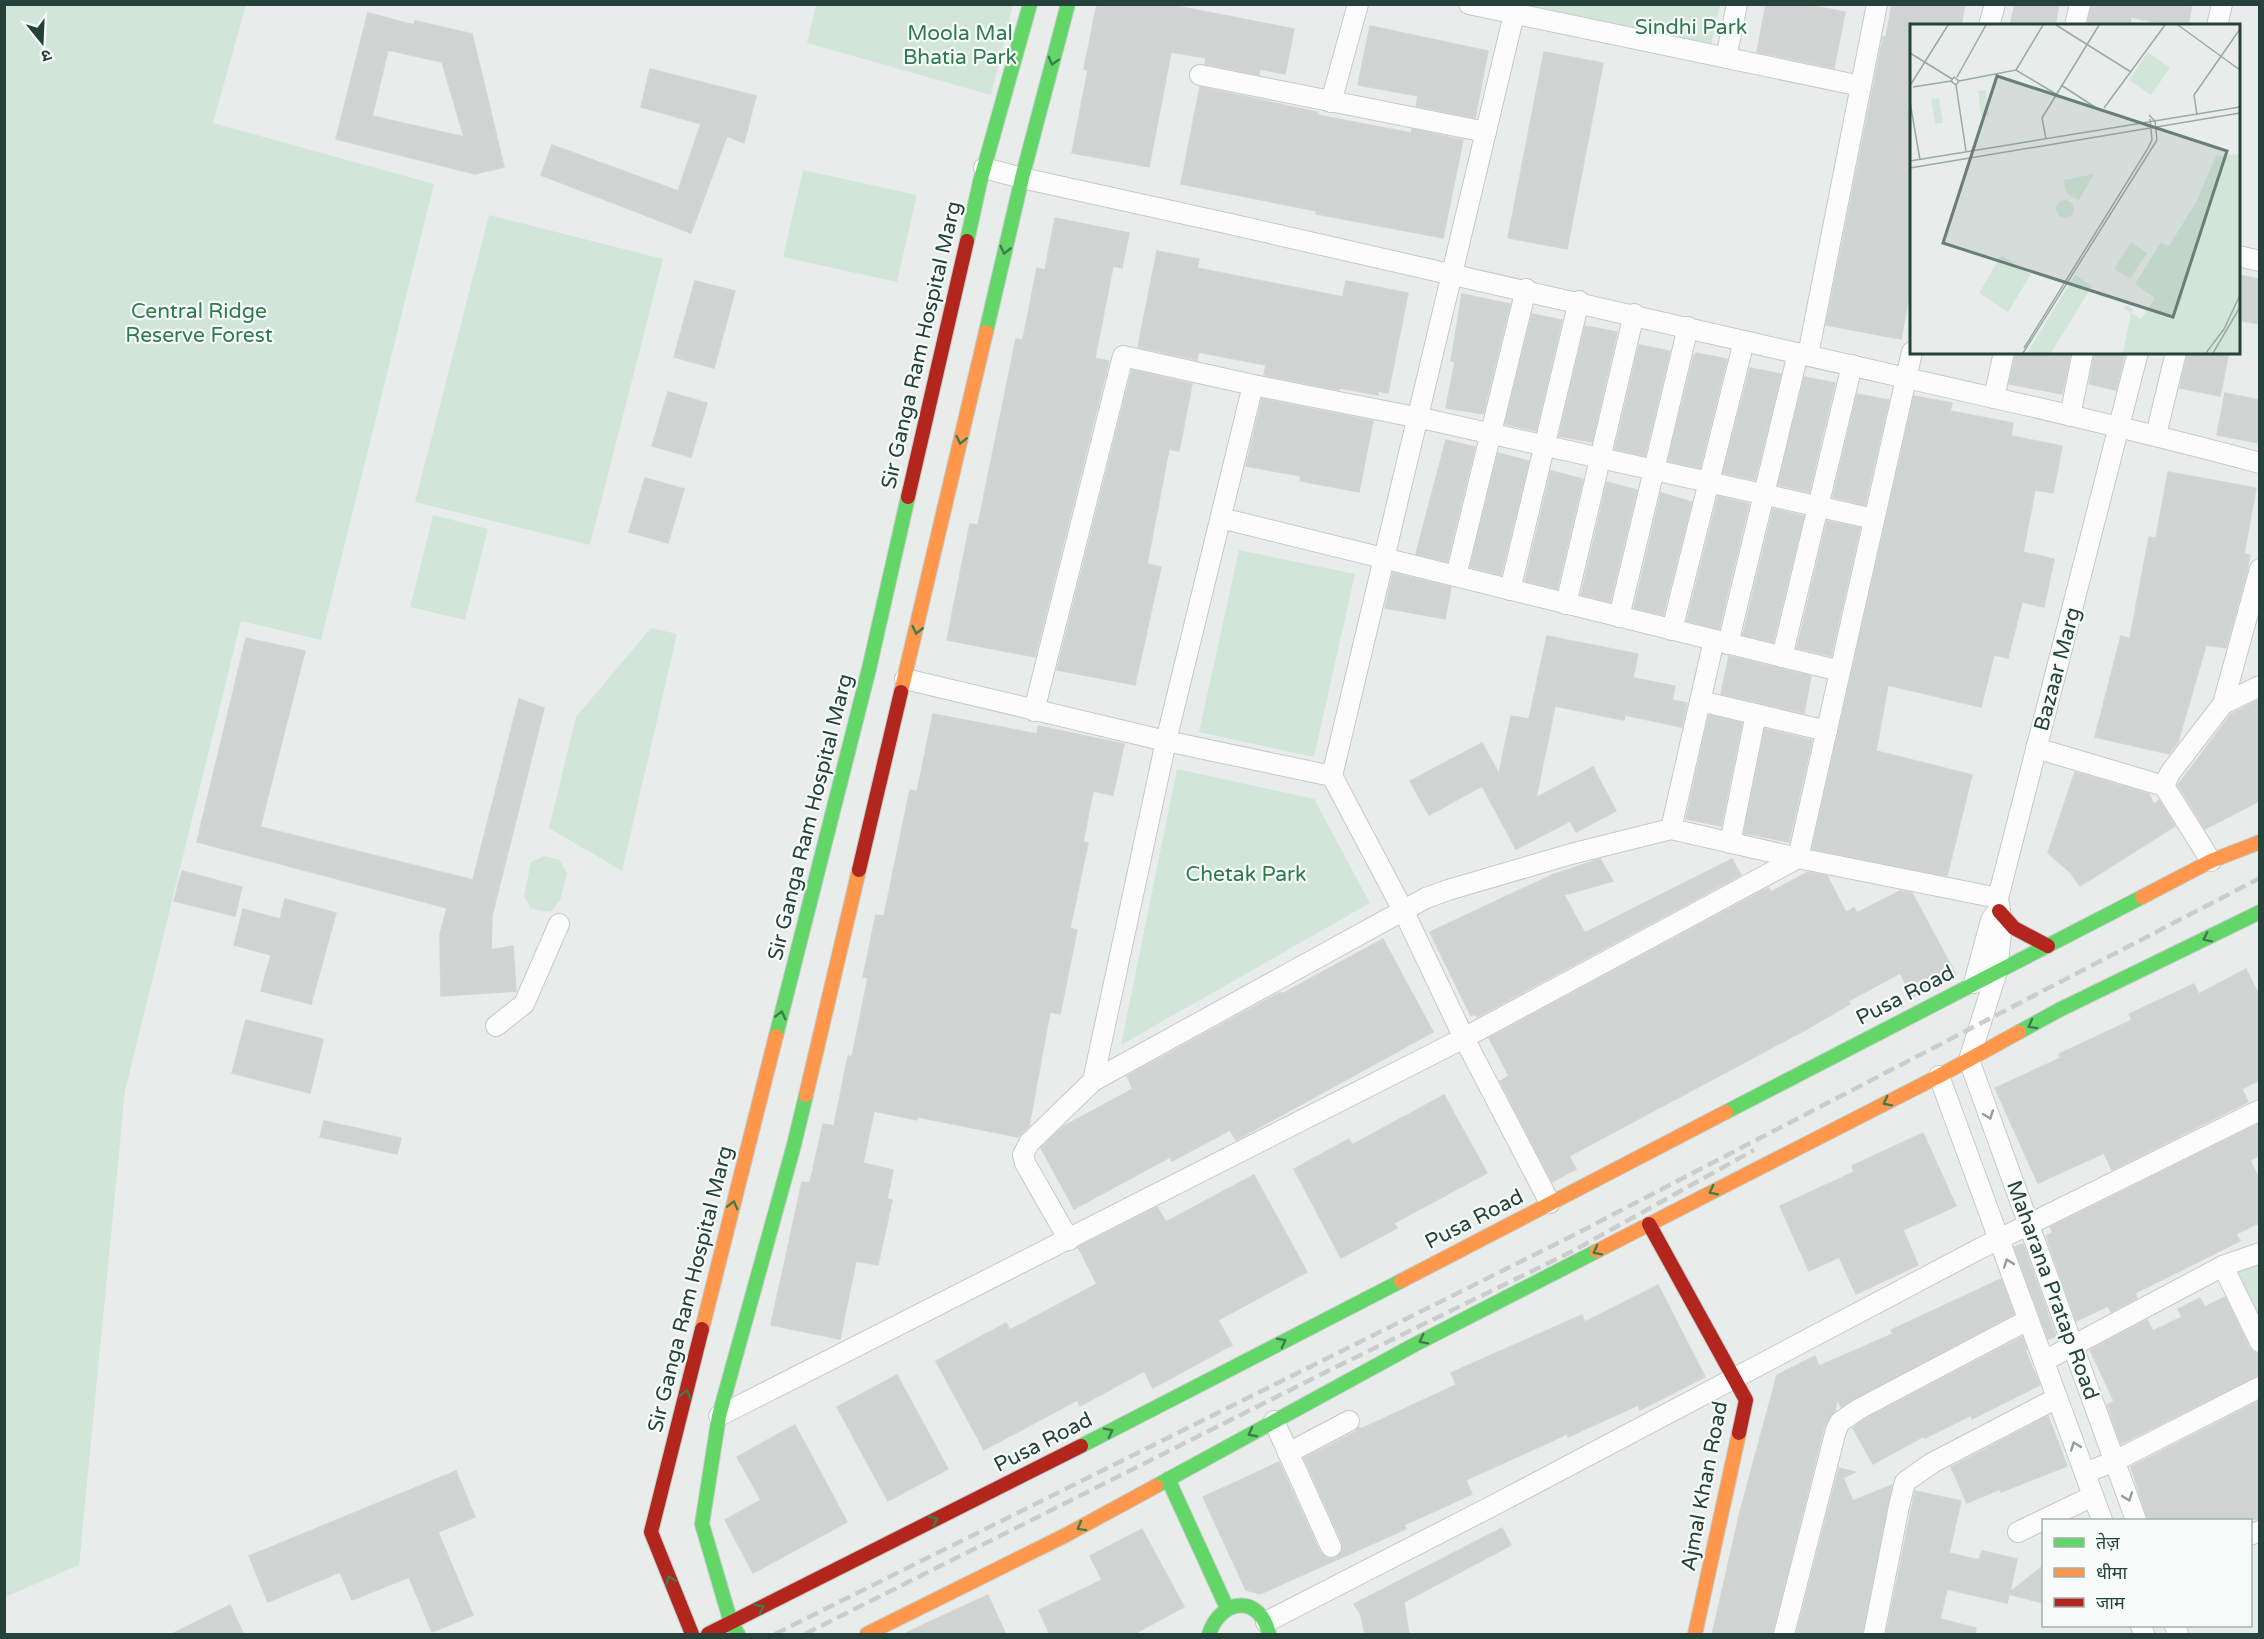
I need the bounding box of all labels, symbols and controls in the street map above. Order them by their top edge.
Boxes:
north arrow [12,12,72,72]
park label: Sindhi Park [1635,15,1747,40]
park label: Moola Mal Bhatia Park [903,21,1017,70]
inset map [1910,24,2240,354]
text: उ [38,44,54,66]
one-way arrow [1048,55,1060,66]
street label: Sir Ganga Ram Hospital Marg [876,199,967,491]
one-way arrow [999,245,1012,255]
park label: Central Ridge Reserve Forest [125,299,273,348]
one-way arrow [955,435,968,445]
street label: Bazaar Marg [2029,605,2086,734]
one-way arrow [911,625,924,635]
street label: Sir Ganga Ram Hospital Marg [763,671,858,963]
park label: Chetak Park [1186,862,1306,887]
one-way arrow [2203,931,2213,942]
street label: Pusa Road [1852,960,1959,1031]
one-way arrow [774,1011,787,1021]
one-way arrow [2028,1018,2039,1029]
one-way arrow [1883,1095,1893,1106]
one-way arrow [1982,1109,1995,1119]
street label: Sir Ganga Ram Hospital Marg [643,1143,738,1435]
street label: Maharana Pratap Road [2001,1177,2104,1403]
street label: Pusa Road [1421,1184,1528,1255]
one-way arrow [1709,1184,1720,1195]
one-way arrow [726,1200,739,1210]
one-way arrow [1592,1244,1603,1255]
one-way arrow [2002,1258,2015,1269]
one-way arrow [1419,1333,1430,1344]
one-way arrow [1275,1338,1286,1350]
one-way arrow [678,1389,691,1399]
street label: Ajmal Khan Road [1676,1399,1733,1573]
street label: Pusa Road [990,1407,1097,1478]
one-way arrow [1248,1426,1258,1437]
one-way arrow [1102,1428,1113,1440]
one-way arrow [2070,1441,2082,1452]
one-way arrow [2120,1491,2133,1502]
one-way arrow [928,1516,939,1527]
legend [2042,1519,2252,1627]
one-way arrow [1077,1520,1087,1531]
text: तेज़ [2096,1532,2120,1554]
text: धीमा [2096,1562,2127,1584]
one-way arrow [665,1576,677,1587]
text: जाम [2096,1592,2126,1614]
one-way arrow [754,1603,765,1615]

